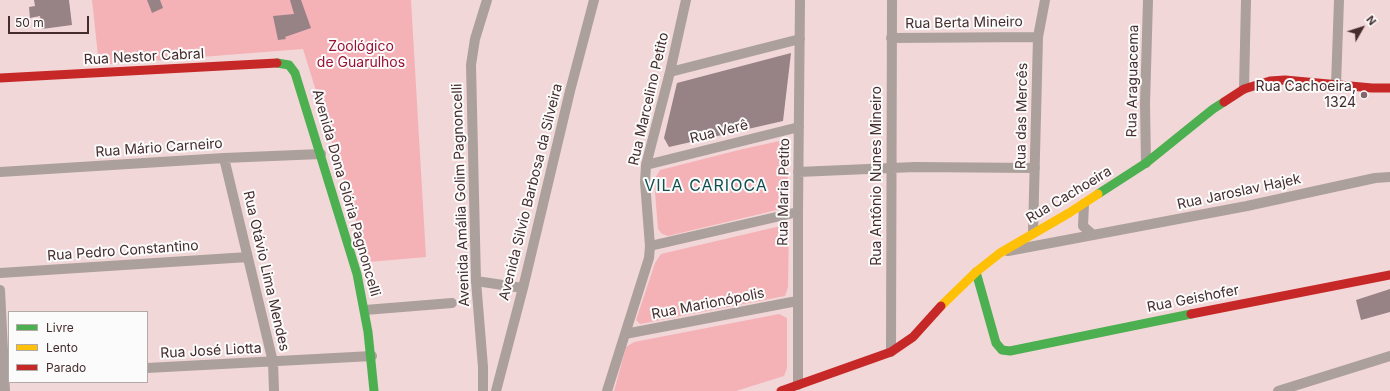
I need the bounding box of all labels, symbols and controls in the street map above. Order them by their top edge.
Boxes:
scale bar [10,8,91,34]
north arrow [1342,8,1382,48]
text: N [1363,13,1379,28]
street label: Rua Berta Mineiro [905,14,1023,32]
text: 50 m [15,15,44,30]
street label: Rua Araguacema [1124,24,1142,138]
street label: Rua Marcelino Petito [626,31,672,167]
park label: Zoológico de Guarulhos [317,39,405,72]
street label: Rua Nestor Cabral [83,45,205,69]
street label: Rua das Mercês [1013,63,1031,169]
place label: Rua Cachoeira, 1324 [1255,79,1356,112]
street label: Avenida Silvio Barbosa da Silveira [496,82,566,302]
street label: Avenida Amália Golim Pagnoncelli [449,83,473,307]
street label: Rua Antônio Nunes Mineiro [869,86,885,266]
street label: Avenida Dona Glória Pagnoncelli [308,88,384,298]
marker: Rua Cachoeira, 1324 [1359,90,1369,100]
street label: Rua Verê [688,117,750,147]
street label: Rua Mário Carneiro [95,135,223,161]
street label: Rua Maria Petito [775,138,793,246]
street label: Rua Cachoeira [1023,163,1115,227]
street label: Rua Jaroslav Hajek [1176,171,1302,213]
district label: VILA CARIOCA [644,176,768,196]
street label: Rua Otávio Lima Mendes [239,189,293,353]
street label: Rua Pedro Constantino [47,237,199,265]
street label: Rua Geishofer [1146,282,1240,316]
street label: Rua Marionópolis [650,285,766,323]
legend [8,311,148,383]
text: Livre [46,320,74,335]
text: Lento [46,340,78,355]
street label: Rua José Liotta [160,340,262,362]
text: Parado [46,360,86,375]

